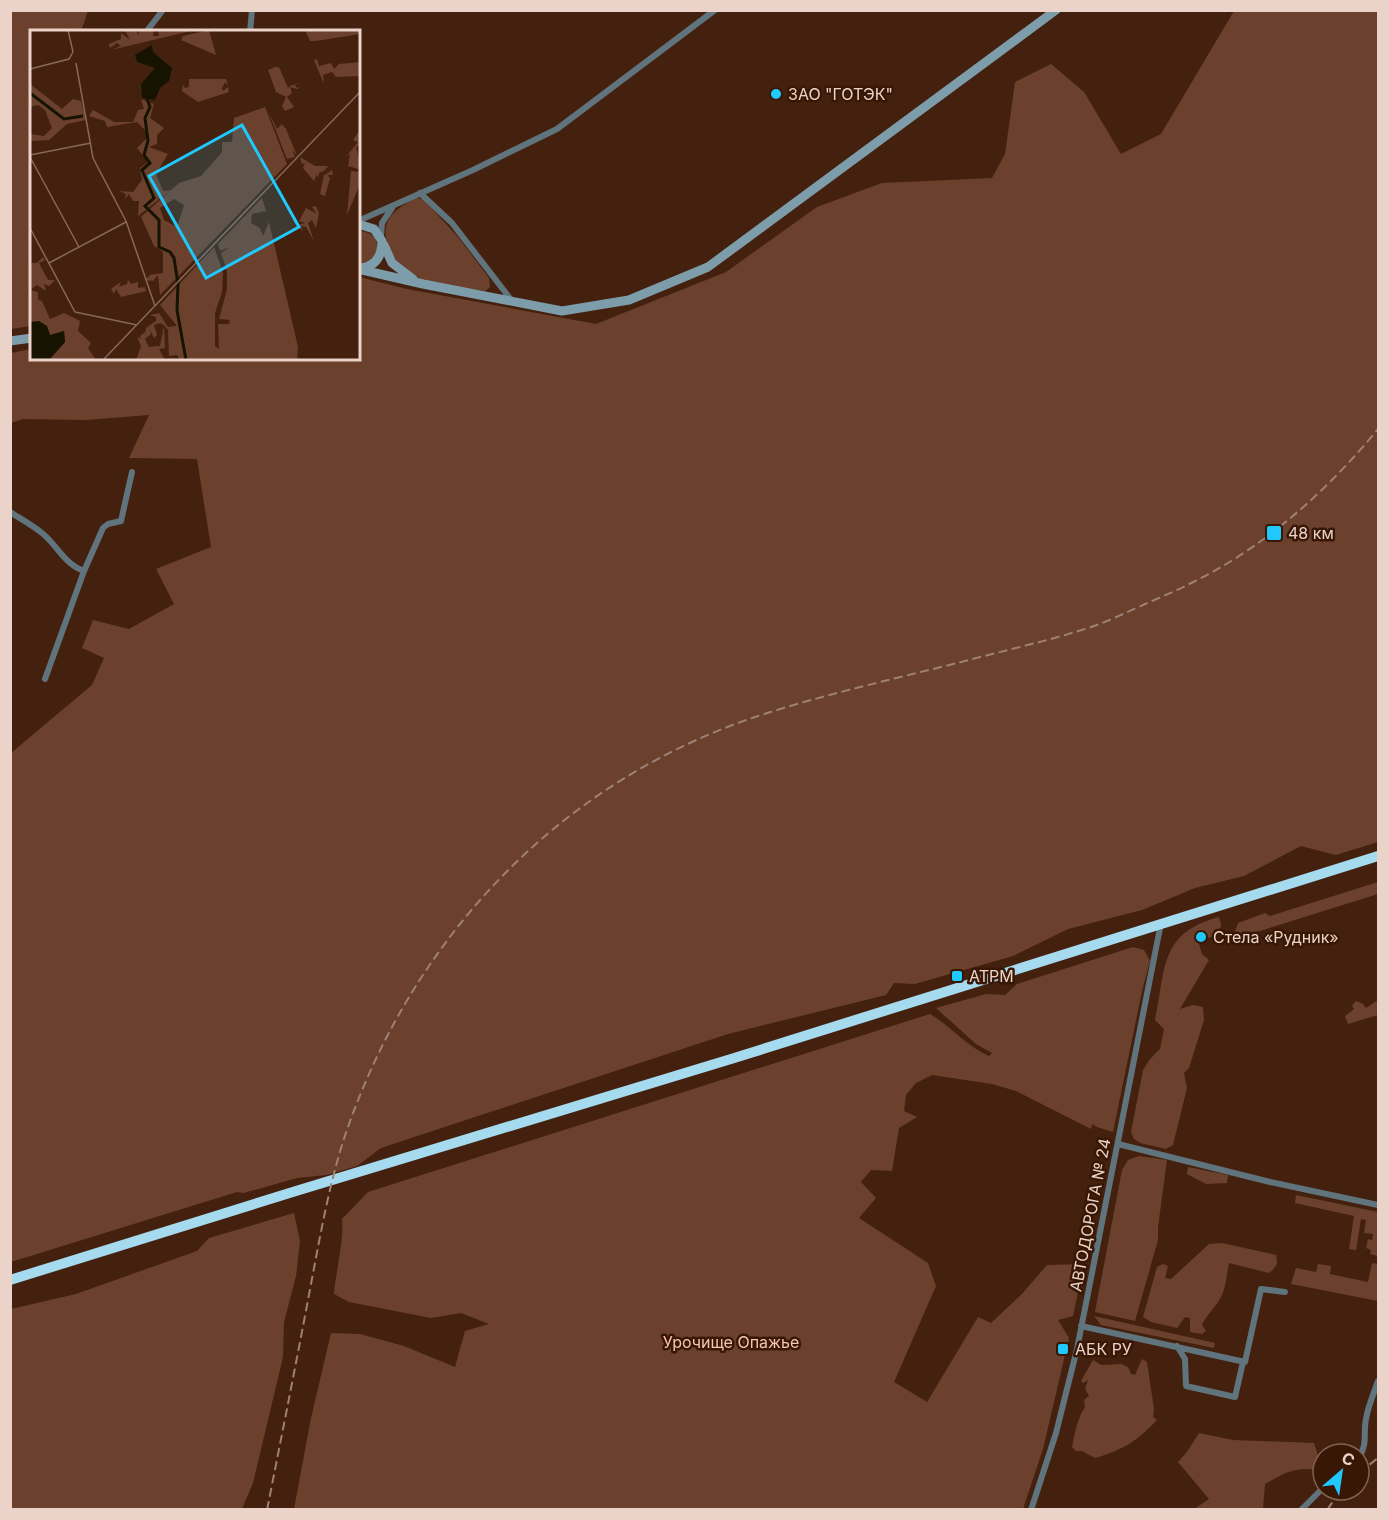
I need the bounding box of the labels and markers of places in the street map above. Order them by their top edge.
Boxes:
place label: ЗАО "ГОТЭК" [788,84,893,104]
marker: ЗАО "ГОТЭК" [769,87,783,101]
place label: 48 км [1288,523,1334,543]
marker: 48 км [1265,524,1283,542]
place label: Стела «Рудник» [1213,927,1339,947]
marker: Стела «Рудник» [1194,930,1208,944]
place label: АТРМ [969,966,1014,986]
marker: АТРМ [950,969,964,983]
place label: АБК РУ [1075,1339,1132,1359]
marker: АБК РУ [1056,1342,1070,1356]

